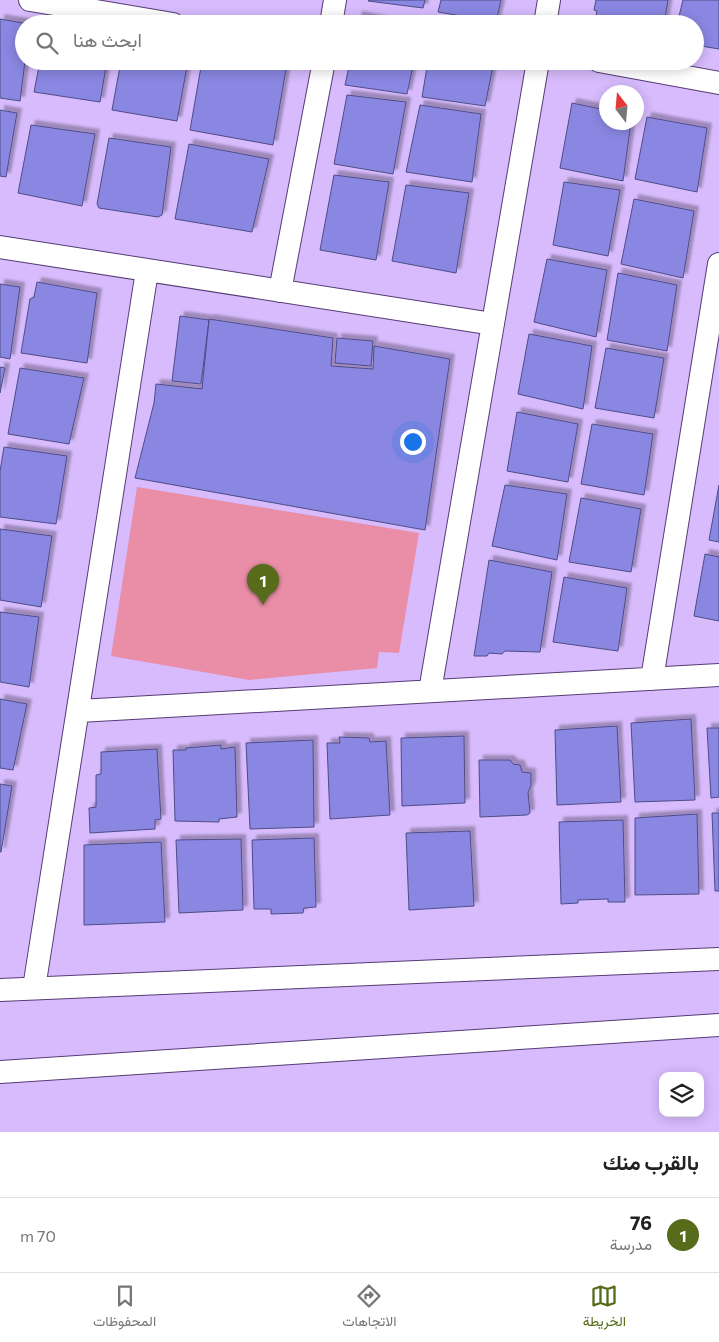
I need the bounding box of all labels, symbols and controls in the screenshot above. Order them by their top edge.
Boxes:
search box [15,15,704,70]
text: ابحث هنا [73,28,142,51]
icon: search [33,29,61,57]
north arrow [599,85,644,130]
your location [400,429,426,455]
pin: 1 [247,564,279,605]
map controls [659,1072,704,1117]
button: layers [659,1072,704,1117]
text: بالقرب منك [603,1149,699,1174]
text: 76 [630,1211,652,1234]
text: 70 m [20,1226,56,1245]
text: 1 [679,1226,687,1245]
text: مدرسة [610,1234,652,1253]
tab: المحفوظات [93,1282,156,1334]
tab: الاتجاهات [342,1282,397,1334]
tab: الخريطة [583,1282,626,1334]

